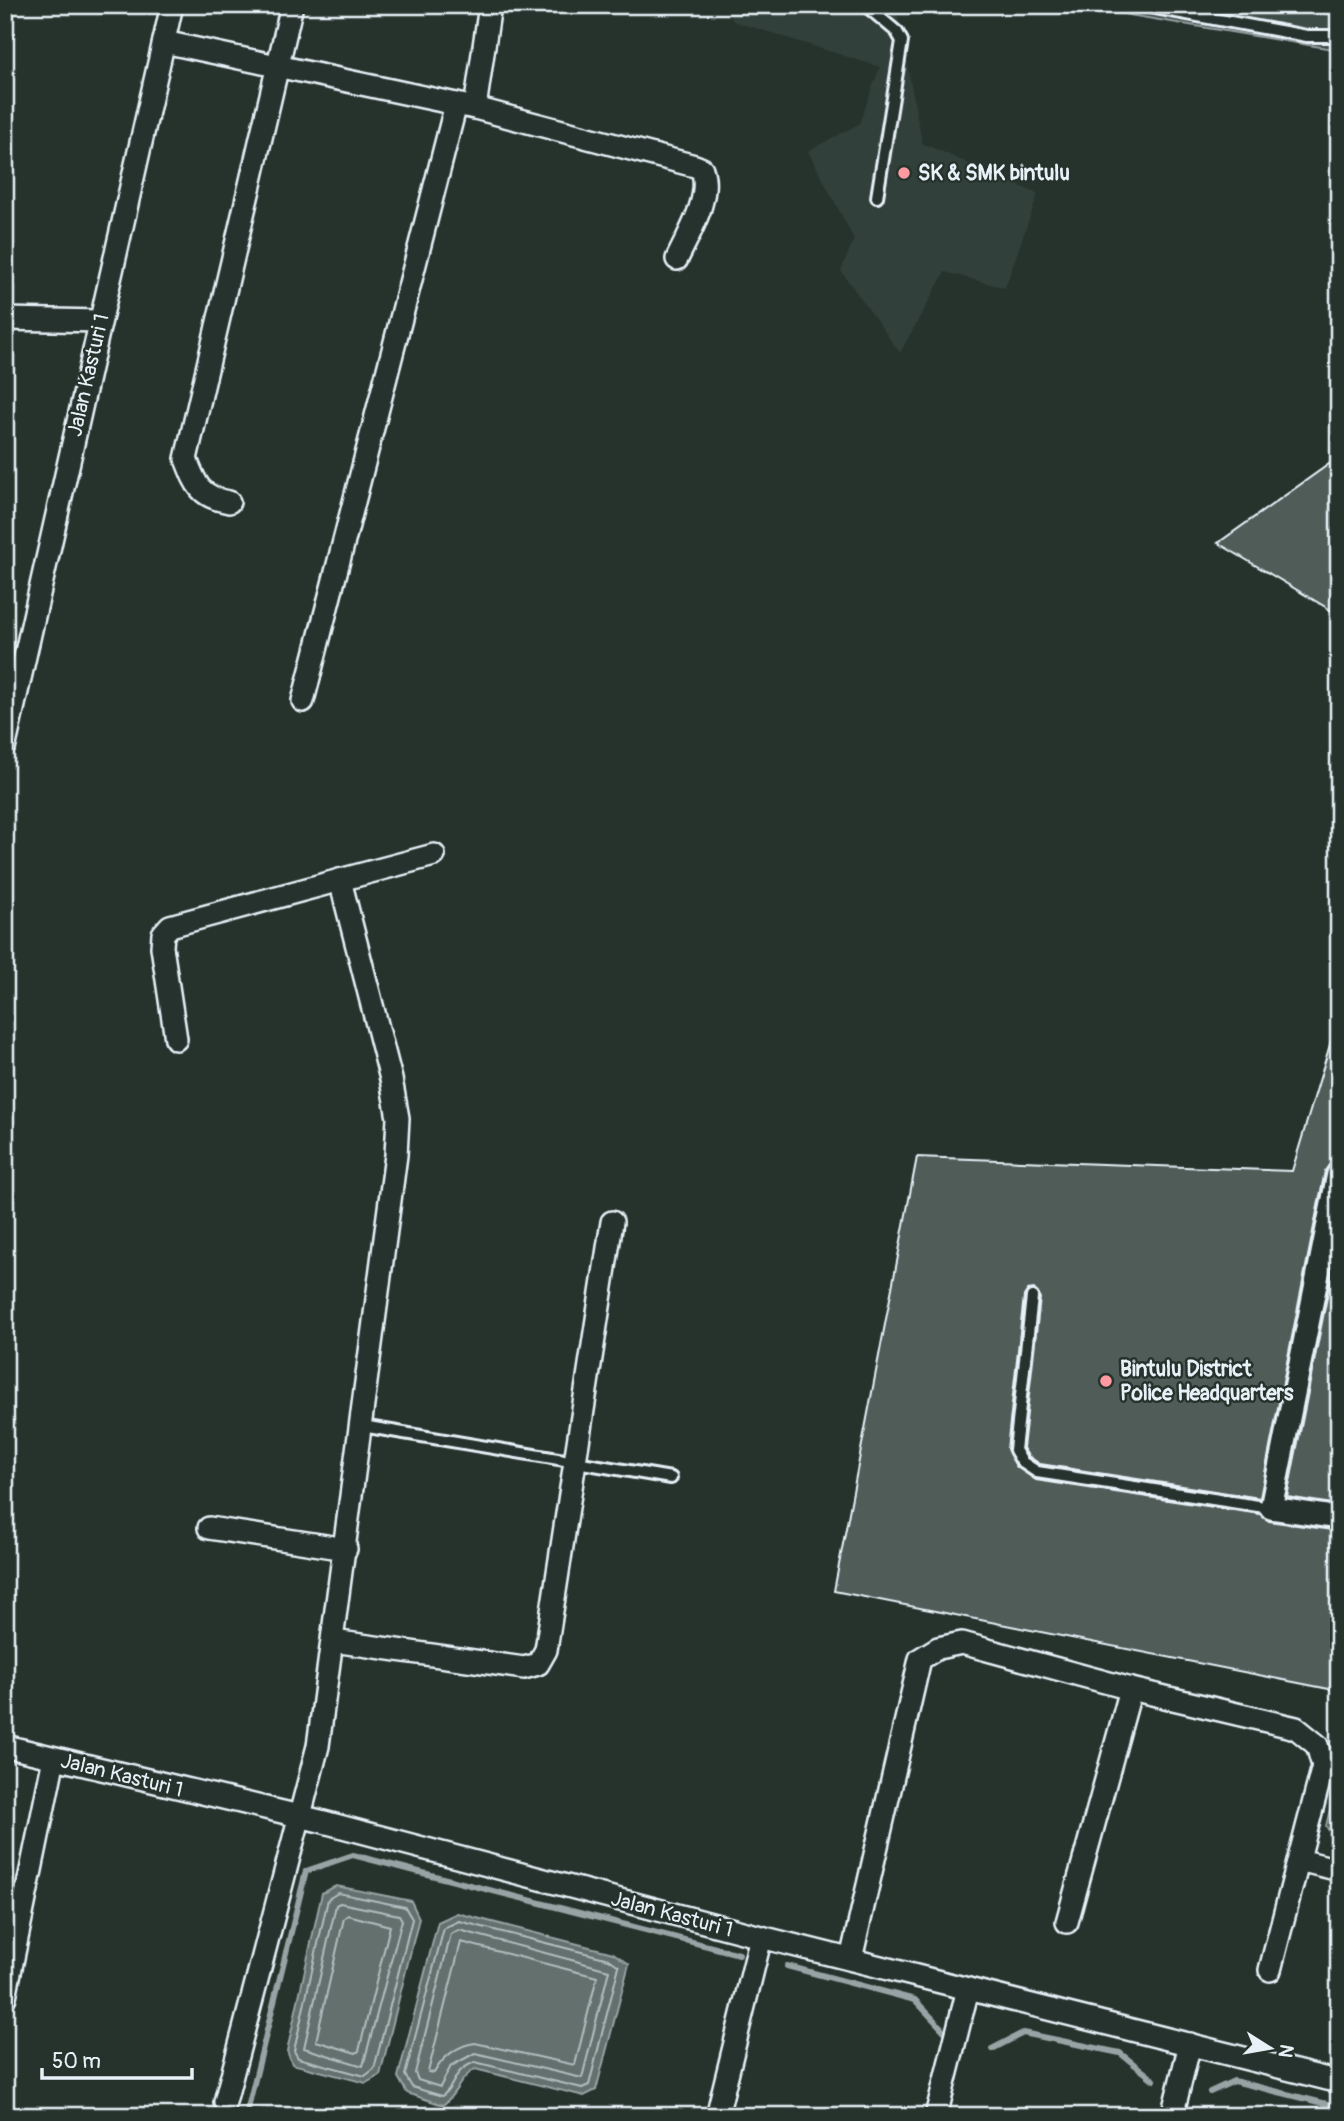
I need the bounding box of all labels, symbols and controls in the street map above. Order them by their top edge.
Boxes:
place label: SK & SMK bintulu [918,160,1070,187]
marker: SK & SMK bintulu [896,165,912,181]
street label: Jalan Kasturi 1 [61,311,116,439]
place label: Bintulu District Police Headquarters [1120,1356,1294,1407]
marker: Bintulu District Police Headquarters [1098,1373,1114,1389]
street label: Jalan Kasturi 1 [58,1747,186,1804]
street label: Jalan Kasturi 1 [608,1885,736,1944]
north arrow [1236,2012,1306,2082]
scale bar [42,2037,192,2081]
text: N [1273,2042,1299,2060]
text: 50 m [52,2048,101,2075]

